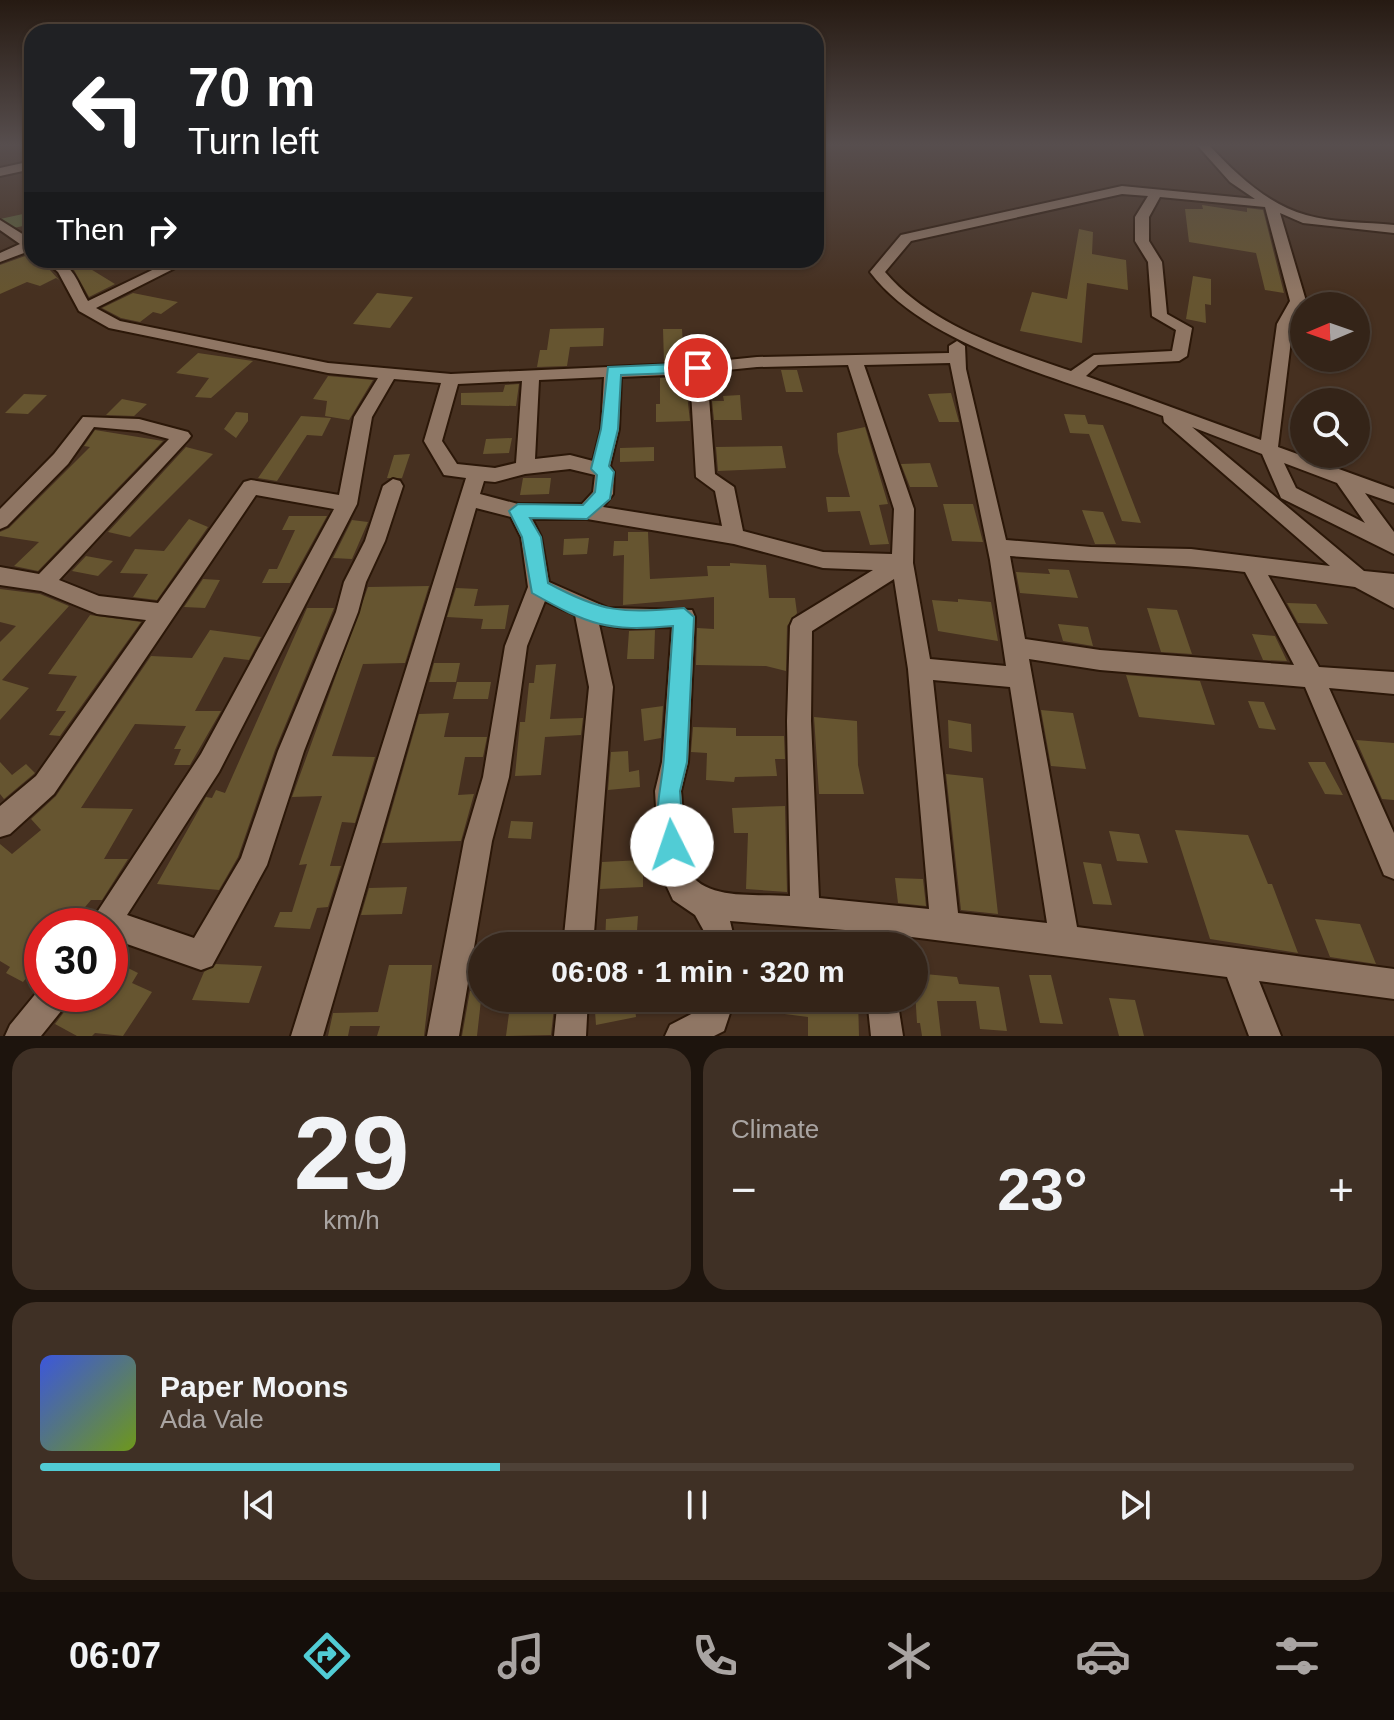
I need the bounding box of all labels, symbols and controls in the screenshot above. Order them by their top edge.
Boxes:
text: 70 m [188,55,316,118]
icon: left [56,56,160,160]
text: Turn left [188,121,319,162]
icon: right [140,208,184,252]
text: Then [56,213,124,246]
north arrow [1290,292,1370,372]
map controls [1290,292,1370,468]
pin [664,334,732,402]
icon: arrive [676,346,720,390]
button: search [1290,388,1370,468]
position arrow [630,803,714,887]
speed limit sign: 30 [24,908,128,1012]
text: 06:08 · 1 min · 320 m [551,955,845,988]
text: 29 [294,1095,409,1211]
text: Climate [731,1114,819,1144]
text: 23° [997,1156,1088,1223]
text: − [731,1165,757,1214]
text: + [1328,1165,1354,1214]
text: km/h [323,1205,380,1235]
text: Paper Moons [160,1370,348,1403]
text: Ada Vale [160,1404,264,1434]
icon: previous [237,1483,281,1527]
icon: pause [675,1483,719,1527]
icon: next [1113,1483,1157,1527]
icon: directions [299,1628,355,1684]
icon: music [493,1628,549,1684]
icon: phone [687,1628,743,1684]
icon: climate [881,1628,937,1684]
icon: car [1075,1628,1131,1684]
icon: filters [1269,1628,1325,1684]
text: 06:07 [69,1635,161,1676]

